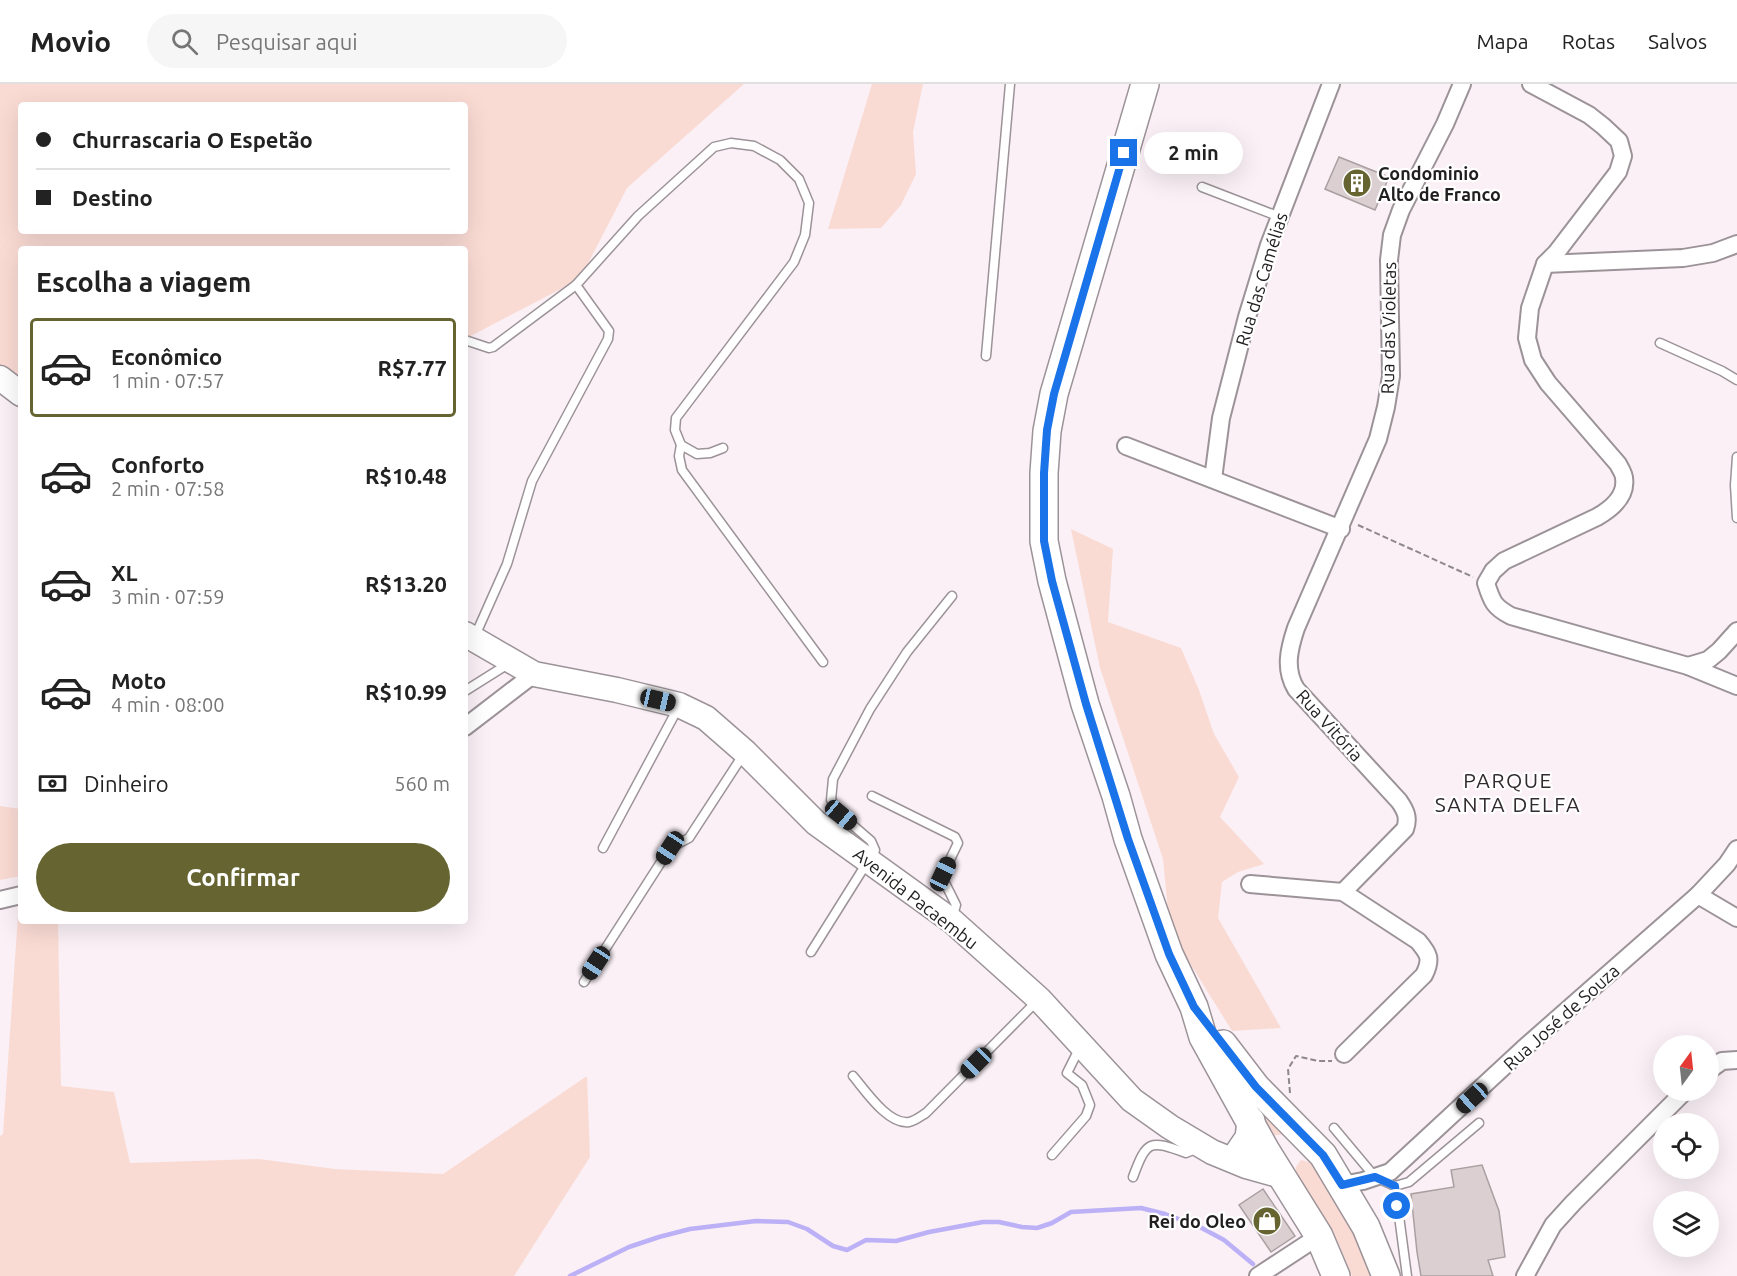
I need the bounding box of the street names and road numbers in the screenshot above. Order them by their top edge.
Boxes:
street label: Rua das Camélias [1231,210,1291,348]
street label: Rua das Violetas [1377,262,1399,394]
street label: Rua Vitória [1293,685,1367,765]
street label: Avenida Pacaembu [850,843,982,953]
street label: Rua José de Souza [1499,960,1623,1074]

